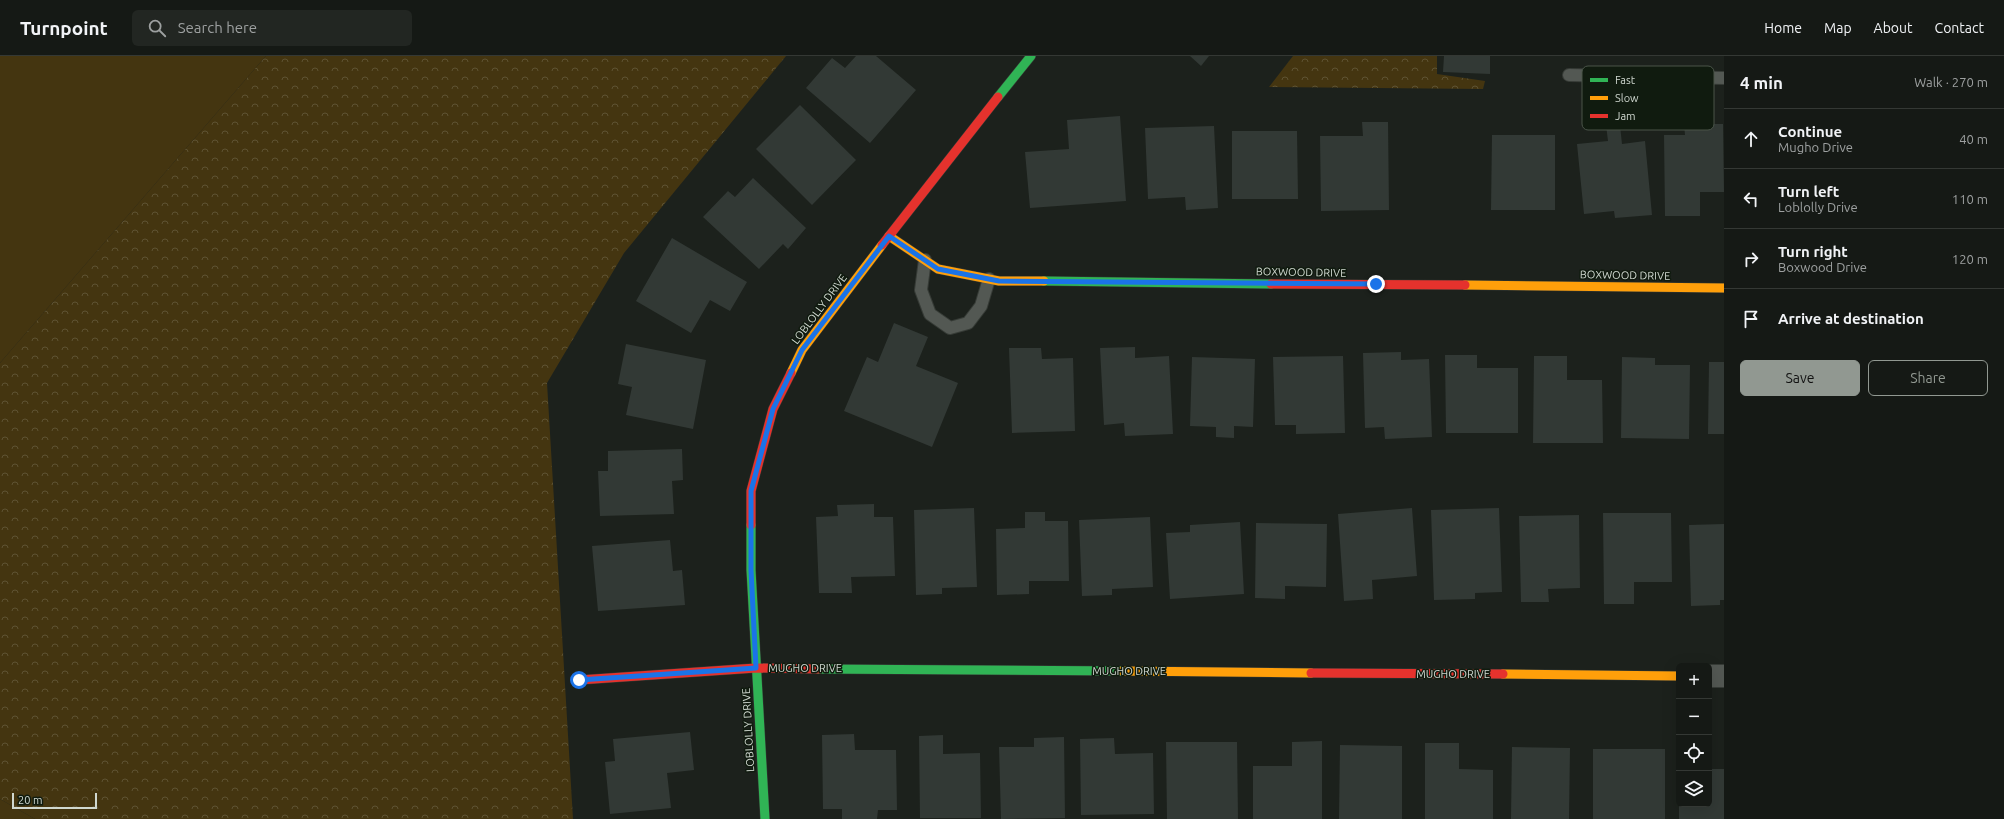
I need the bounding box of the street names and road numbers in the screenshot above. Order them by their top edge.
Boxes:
street label: BOXWOOD DRIVE [1256,265,1346,279]
street label: BOXWOOD DRIVE [1580,268,1670,282]
street label: LOBLOLLY DRIVE [789,272,849,346]
street label: MUGHO DRIVE [768,662,842,674]
street label: MUGHO DRIVE [1092,665,1166,677]
street label: MUGHO DRIVE [1416,668,1490,680]
street label: LOBLOLLY DRIVE [740,688,756,772]

